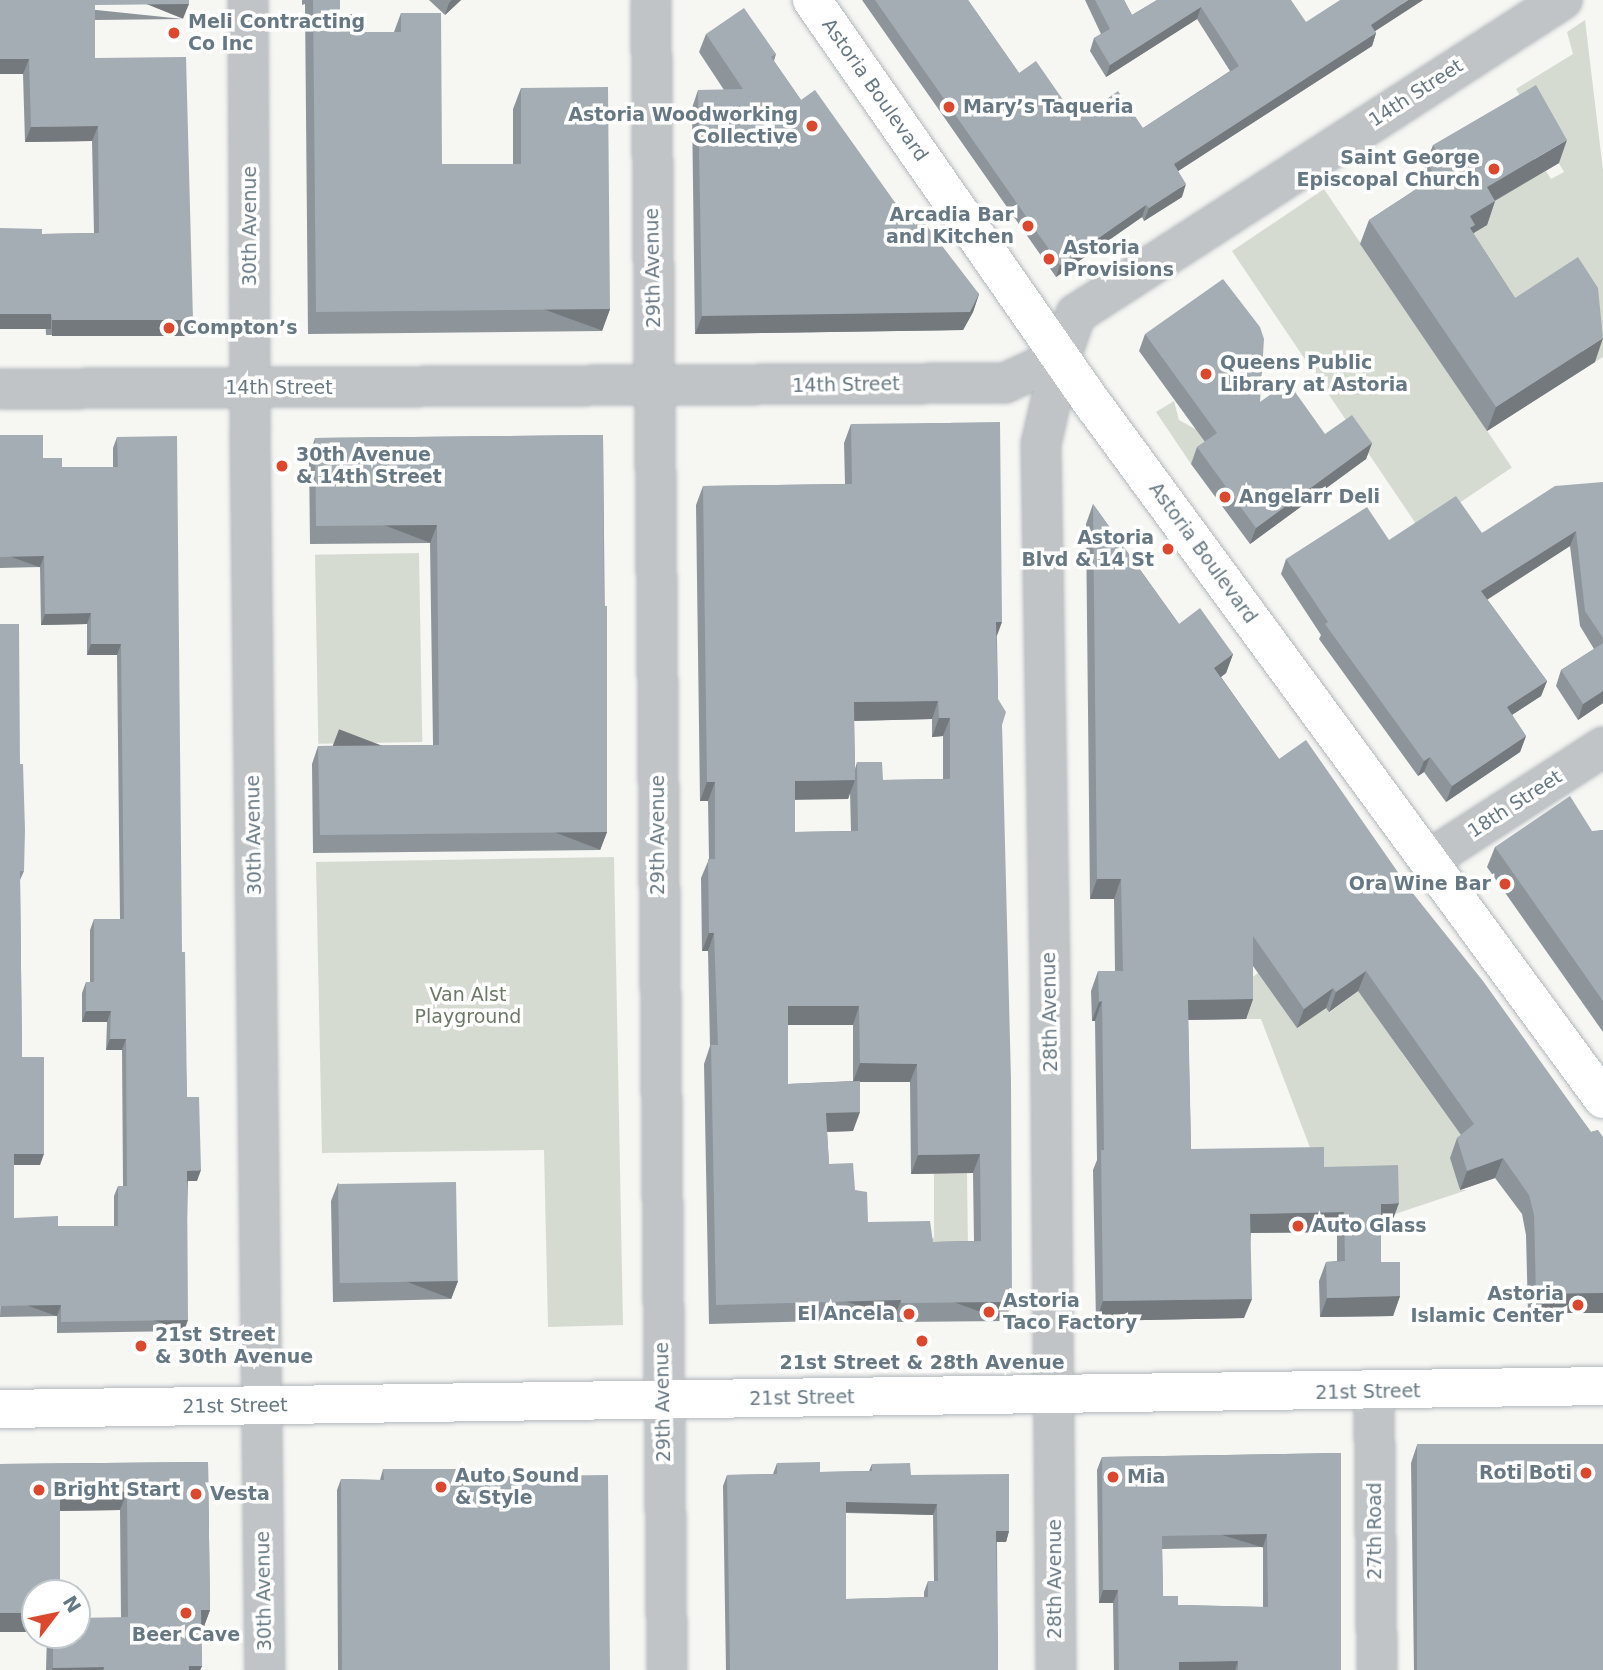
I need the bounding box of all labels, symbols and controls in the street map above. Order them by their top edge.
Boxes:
place label: Meli Contracting Co Inc [188,11,365,55]
street label: Astoria Boulevard [817,14,933,166]
marker: Meli Contracting Co Inc [166,25,182,41]
street label: 14th Street [1365,54,1467,132]
place label: Mary’s Taqueria [963,96,1134,118]
marker: Mary’s Taqueria [941,99,957,115]
place label: Astoria Woodworking Collective [568,104,798,148]
marker: Astoria Woodworking Collective [804,118,820,134]
place label: Saint George Episcopal Church [1297,147,1480,191]
marker: Saint George Episcopal Church [1486,161,1502,177]
street label: 30th Avenue [239,166,261,286]
place label: Arcadia Bar and Kitchen [886,204,1014,248]
street label: 29th Avenue [641,208,665,328]
marker: Arcadia Bar and Kitchen [1020,218,1036,234]
place label: Astoria Provisions [1063,237,1174,281]
marker: Astoria Provisions [1041,251,1057,267]
place label: Compton’s [183,317,298,339]
marker: Compton’s [161,320,177,336]
place label: Queens Public Library at Astoria [1220,352,1408,396]
marker: Queens Public Library at Astoria [1198,366,1214,382]
street label: 14th Street [792,373,900,397]
street label: 14th Street [225,377,333,399]
place label: 30th Avenue & 14th Street [296,444,442,488]
marker: 30th Avenue & 14th Street [274,458,290,474]
street label: Astoria Boulevard [1144,478,1262,628]
place label: Angelarr Deli [1239,486,1380,508]
marker: Angelarr Deli [1217,489,1233,505]
place label: Astoria Blvd & 14 St [1021,527,1154,571]
marker: Astoria Blvd & 14 St [1160,541,1176,557]
street label: 18th Street [1464,765,1566,843]
street label: 30th Avenue [242,775,266,895]
street label: 29th Avenue [647,775,669,895]
place label: Ora Wine Bar [1349,873,1491,895]
marker: Ora Wine Bar [1497,876,1513,892]
street label: 28th Avenue [1038,952,1062,1072]
park label: Van Alst Playground [415,984,521,1028]
place label: Auto Glass [1312,1215,1427,1237]
marker: Auto Glass [1290,1218,1306,1234]
place label: Astoria Islamic Center [1410,1283,1564,1327]
place label: Astoria Taco Factory [1003,1290,1137,1334]
marker: Astoria Islamic Center [1570,1297,1586,1313]
place label: El Ancela [797,1303,895,1325]
marker: Astoria Taco Factory [981,1304,997,1320]
marker: El Ancela [901,1306,917,1322]
place label: 21st Street & 30th Avenue [155,1324,313,1368]
marker: 21st Street & 28th Avenue [914,1333,930,1349]
marker: 21st Street & 30th Avenue [133,1338,149,1354]
street label: 29th Avenue [651,1342,675,1462]
place label: 21st Street & 28th Avenue [779,1352,1065,1374]
street label: 21st Street [1315,1380,1421,1404]
street label: 21st Street [749,1386,855,1410]
street label: 21st Street [182,1394,288,1418]
place label: Roti Boti [1479,1462,1572,1484]
place label: Auto Sound & Style [455,1465,579,1509]
marker: Roti Boti [1578,1465,1594,1481]
place label: Mia [1127,1466,1165,1488]
marker: Mia [1105,1469,1121,1485]
place label: Bright Start [53,1479,180,1501]
marker: Auto Sound & Style [433,1479,449,1495]
marker: Bright Start [31,1482,47,1498]
street label: 27th Road [1364,1482,1386,1580]
place label: Vesta [210,1483,270,1505]
marker: Vesta [188,1486,204,1502]
street label: 28th Avenue [1044,1519,1066,1639]
street label: 30th Avenue [252,1531,276,1651]
north arrow [21,1579,91,1649]
text: N [59,1591,86,1617]
marker: Beer Cave [178,1605,194,1621]
place label: Beer Cave [132,1624,240,1646]

